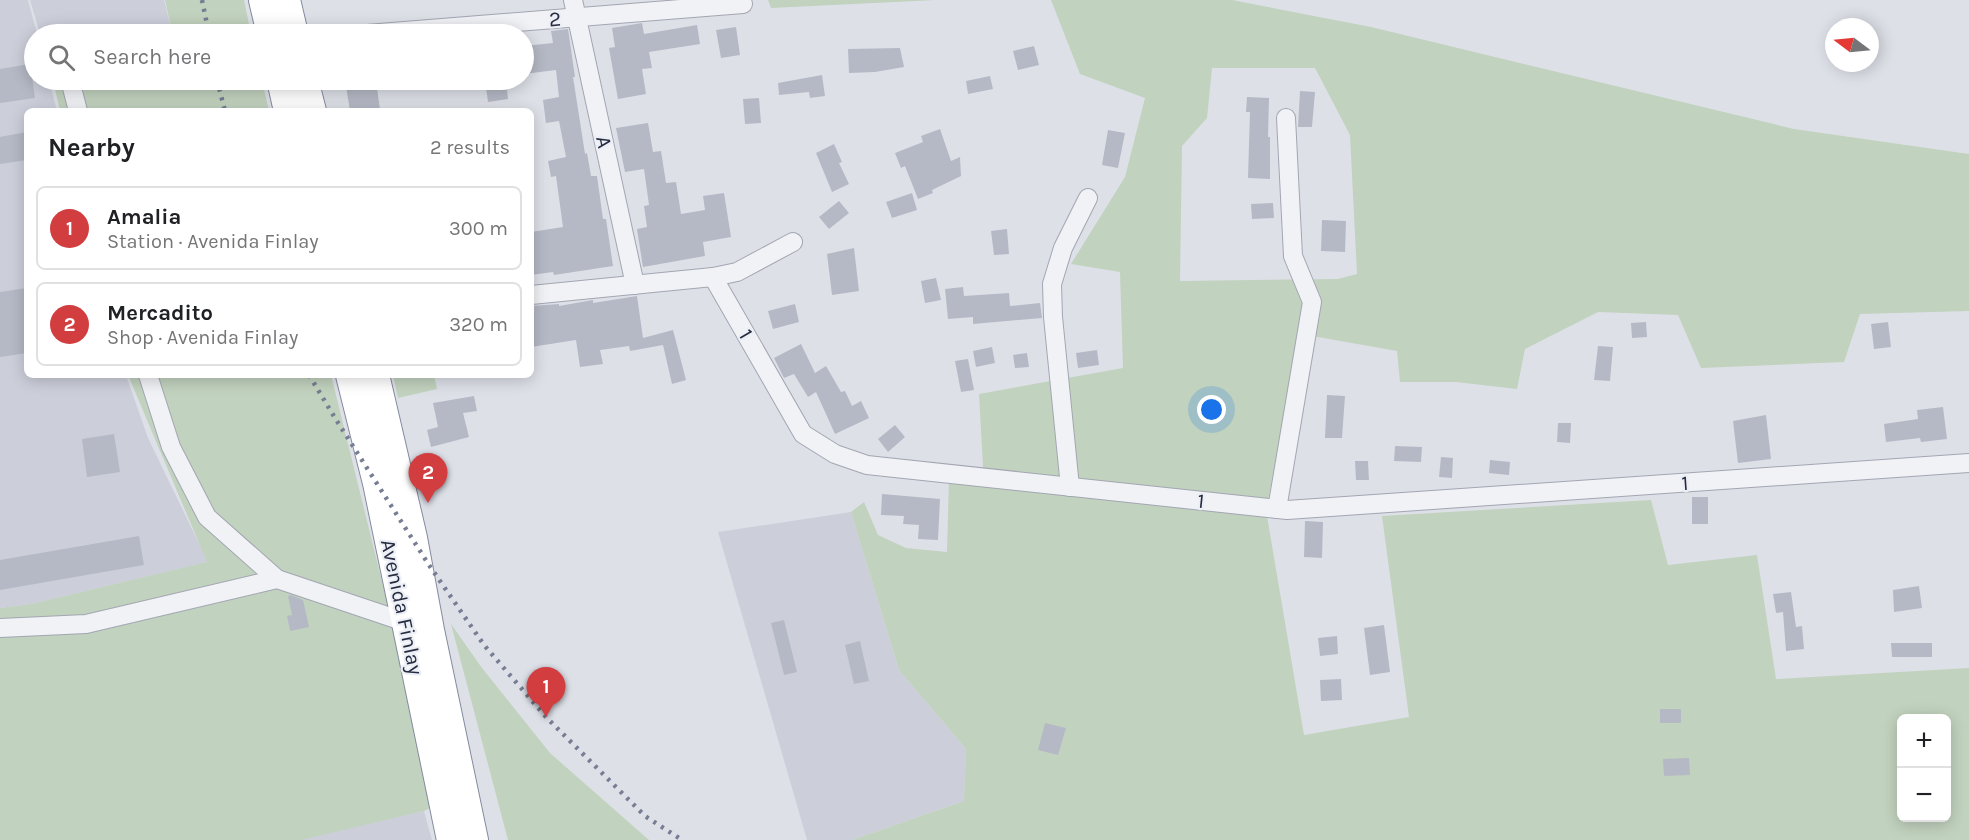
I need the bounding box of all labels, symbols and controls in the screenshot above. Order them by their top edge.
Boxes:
street label: 2 [548,7,562,31]
north arrow [1825,18,1879,72]
search box [24,24,534,90]
icon: search [45,41,78,74]
text: Search here [93,44,211,70]
text: Nearby [48,132,135,163]
street label: A [591,134,617,150]
text: 2 results [430,136,510,159]
text: Amalia [107,204,181,230]
text: 1 [66,217,73,240]
text: 300 m [449,217,508,240]
text: Station · Avenida Finlay [107,230,319,253]
text: Mercadito [107,300,213,326]
text: 2 [63,313,76,336]
text: 320 m [449,313,508,336]
street label: 1 [734,325,758,343]
text: Shop · Avenida Finlay [107,326,298,349]
your location [1197,395,1226,424]
pin: 2 [408,454,448,503]
street label: 1 [1681,471,1689,495]
street label: 1 [1196,489,1206,513]
street label: Avenida Finlay [376,537,428,677]
pin: 1 [526,668,566,717]
map controls [1897,714,1951,822]
button: + [1897,714,1951,768]
button: − [1897,768,1951,822]

